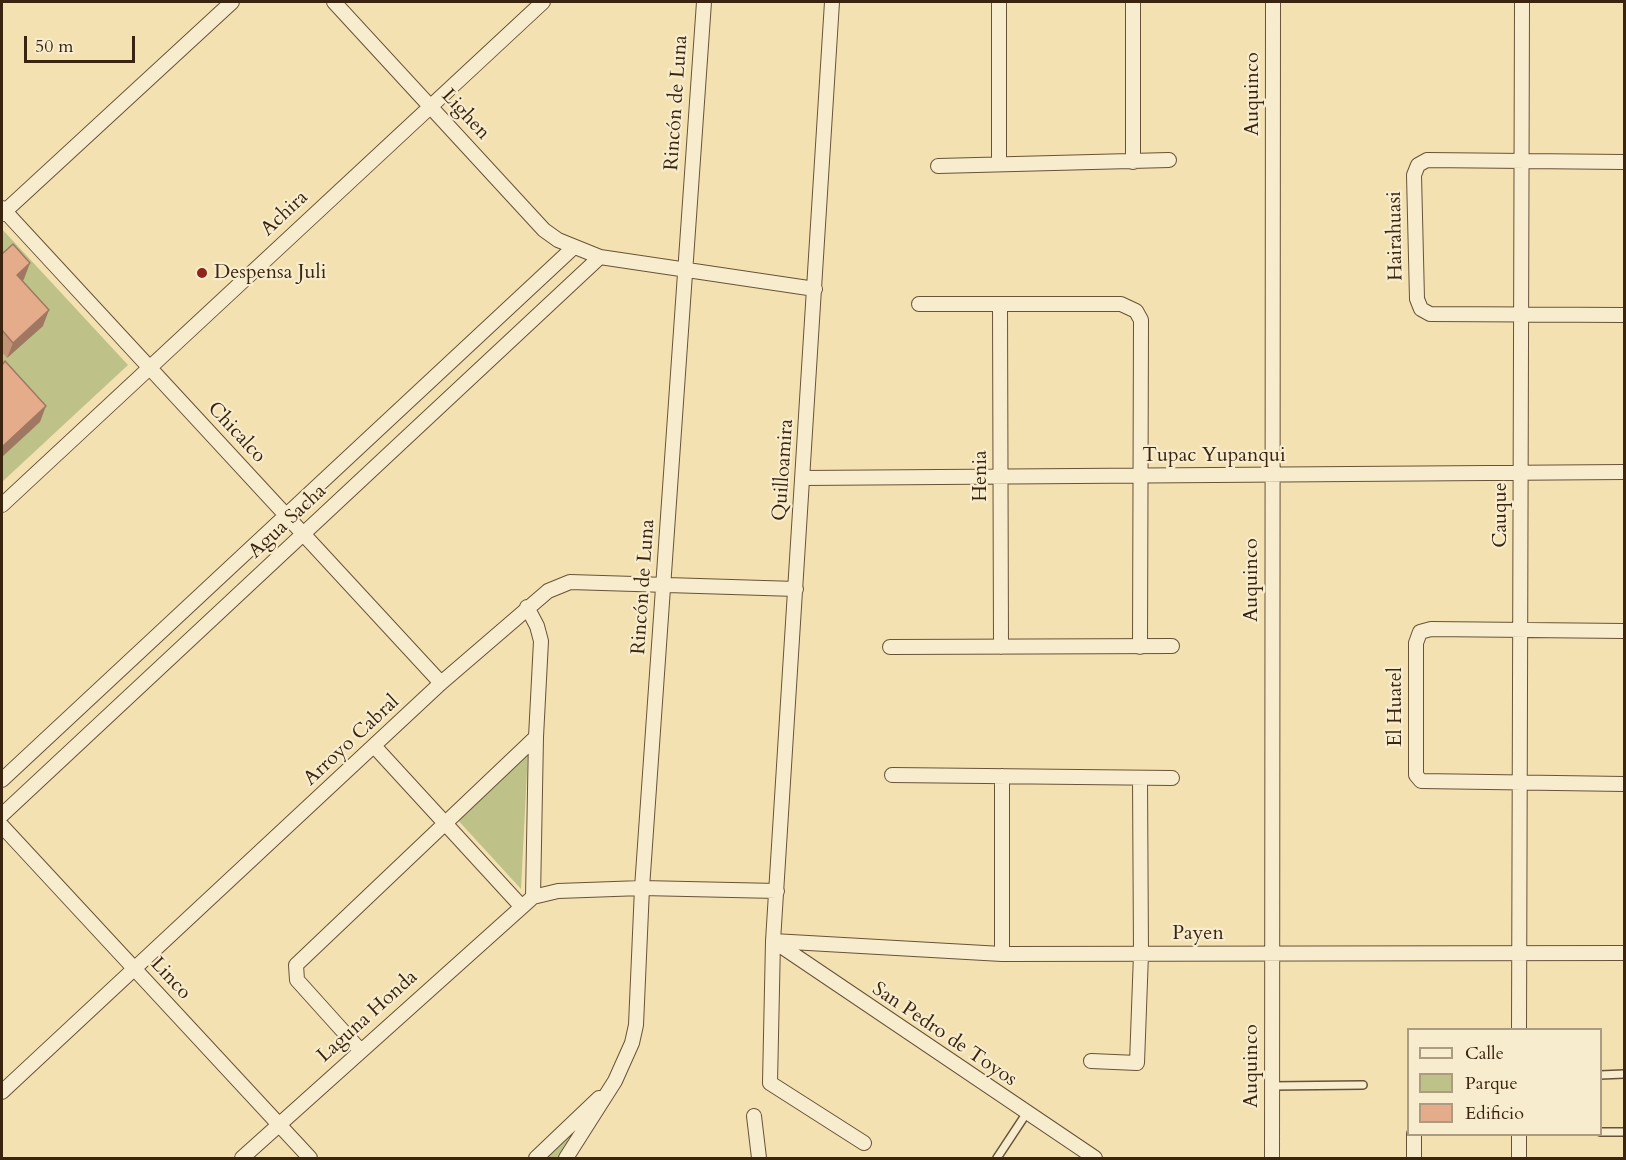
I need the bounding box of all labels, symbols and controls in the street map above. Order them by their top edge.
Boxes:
scale bar [27,24,138,62]
text: 50 m [35,34,74,59]
street label: Rincón de Luna [660,34,694,172]
street label: Auquinco [1241,52,1265,136]
street label: Lighen [436,85,494,145]
street label: Achira [256,186,314,242]
street label: Hairahuasi [1383,191,1409,281]
place label: Despensa Juli [214,261,326,285]
marker: Despensa Juli [195,266,209,280]
street label: Chicalco [202,398,270,468]
street label: Quilloamira [768,418,800,522]
street label: Tupac Yupanqui [1142,444,1286,468]
street label: Henia [969,450,993,502]
street label: Agua Sacha [244,480,332,564]
street label: Cauque [1489,482,1513,548]
street label: Rincón de Luna [627,518,661,656]
street label: Auquinco [1240,538,1264,622]
street label: El Huatel [1384,667,1408,747]
street label: Arroyo Cabral [299,691,405,791]
street label: Payen [1172,922,1224,946]
street label: Linco [145,953,195,1005]
street label: Laguna Honda [313,966,423,1068]
street label: San Pedro de Toyos [867,978,1021,1092]
street label: Auquinco [1240,1024,1264,1108]
legend [1407,1028,1602,1136]
text: Calle [1465,1041,1504,1066]
text: Parque [1465,1071,1518,1096]
text: Edificio [1465,1101,1524,1126]

